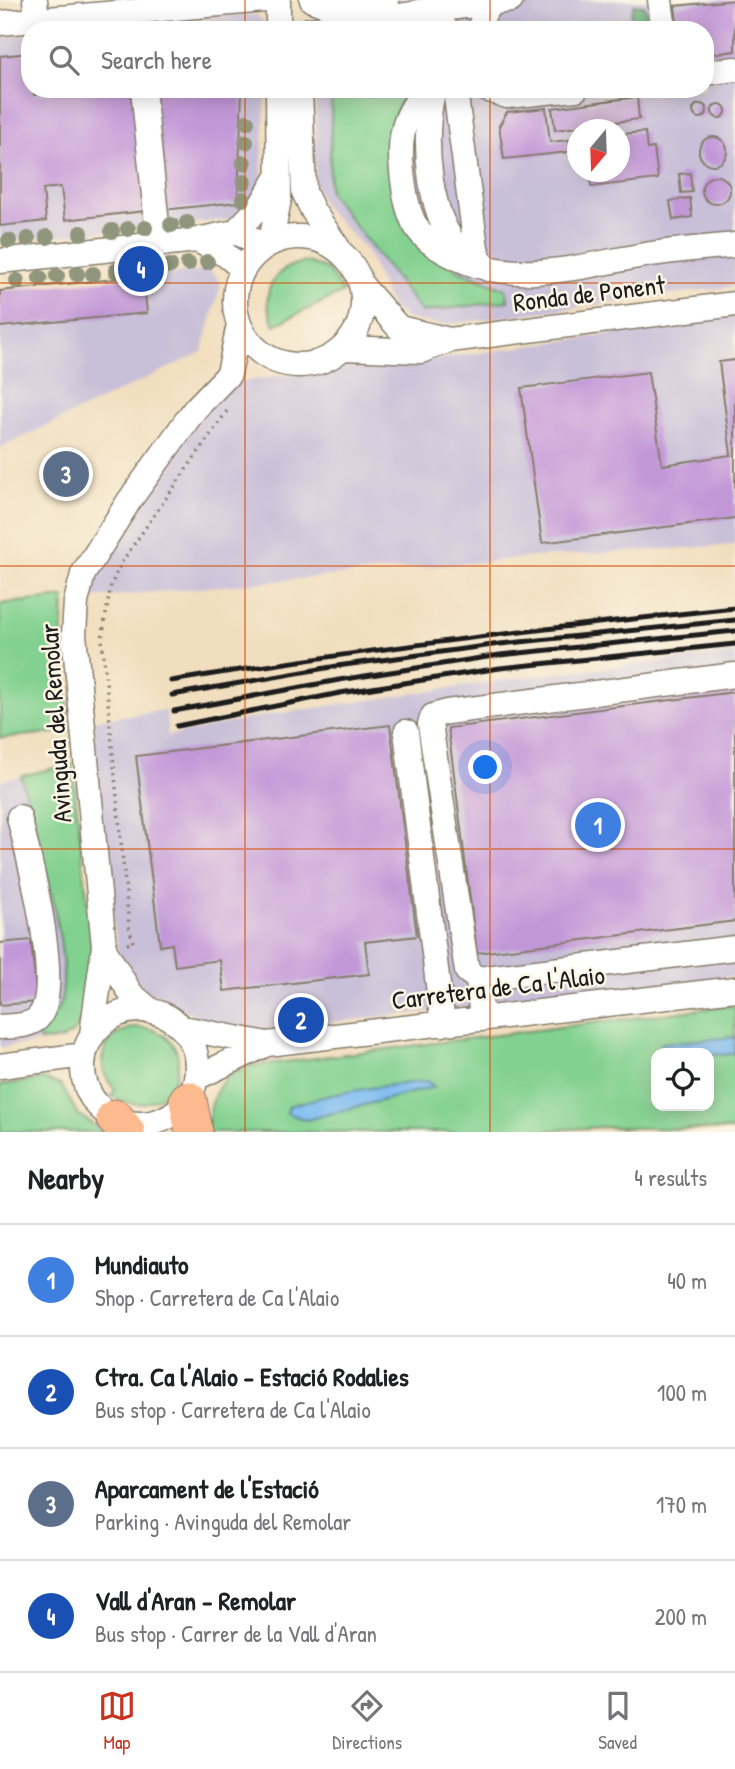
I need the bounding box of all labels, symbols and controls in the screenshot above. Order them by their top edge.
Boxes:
search box [21,21,714,98]
icon: search [45,41,83,79]
text: Search here [101,42,212,77]
north arrow [567,119,630,182]
pin: 4 [118,243,164,295]
street label: Ronda de Ponent [511,266,668,320]
pin: 3 [43,448,89,500]
street label: Avinguda del Remolar [31,622,79,824]
your location [468,750,502,784]
pin: 1 [575,799,621,851]
street label: Carretera de Ca l'Alaio [389,957,607,1017]
pin: 2 [278,994,324,1046]
map controls [651,1048,714,1111]
button: locate [651,1048,714,1111]
text: Nearby [28,1158,104,1198]
text: 4 results [634,1162,707,1193]
text: Mundiauto [95,1247,189,1282]
text: 1 [47,1265,55,1296]
text: 40 m [667,1265,707,1296]
text: Shop · Carretera de Ca l'Alaio [95,1282,339,1313]
text: Ctra. Ca l'Alaio - Estació Rodalies [95,1359,409,1394]
text: 2 [46,1377,56,1408]
text: 100 m [657,1377,707,1408]
text: Bus stop · Carretera de Ca l'Alaio [95,1394,371,1425]
text: Aparcament de l'Estació [95,1471,319,1506]
text: 3 [46,1489,56,1520]
text: 170 m [656,1489,707,1520]
text: Parking · Avinguda del Remolar [95,1506,351,1537]
text: Vall d'Aran - Remolar [95,1583,296,1618]
text: 4 [47,1601,55,1632]
text: 200 m [655,1601,707,1632]
text: Bus stop · Carrer de la Vall d'Aran [95,1618,377,1649]
tab: Map [98,1687,136,1755]
tab: Directions [332,1687,402,1755]
tab: Saved [598,1687,637,1755]

